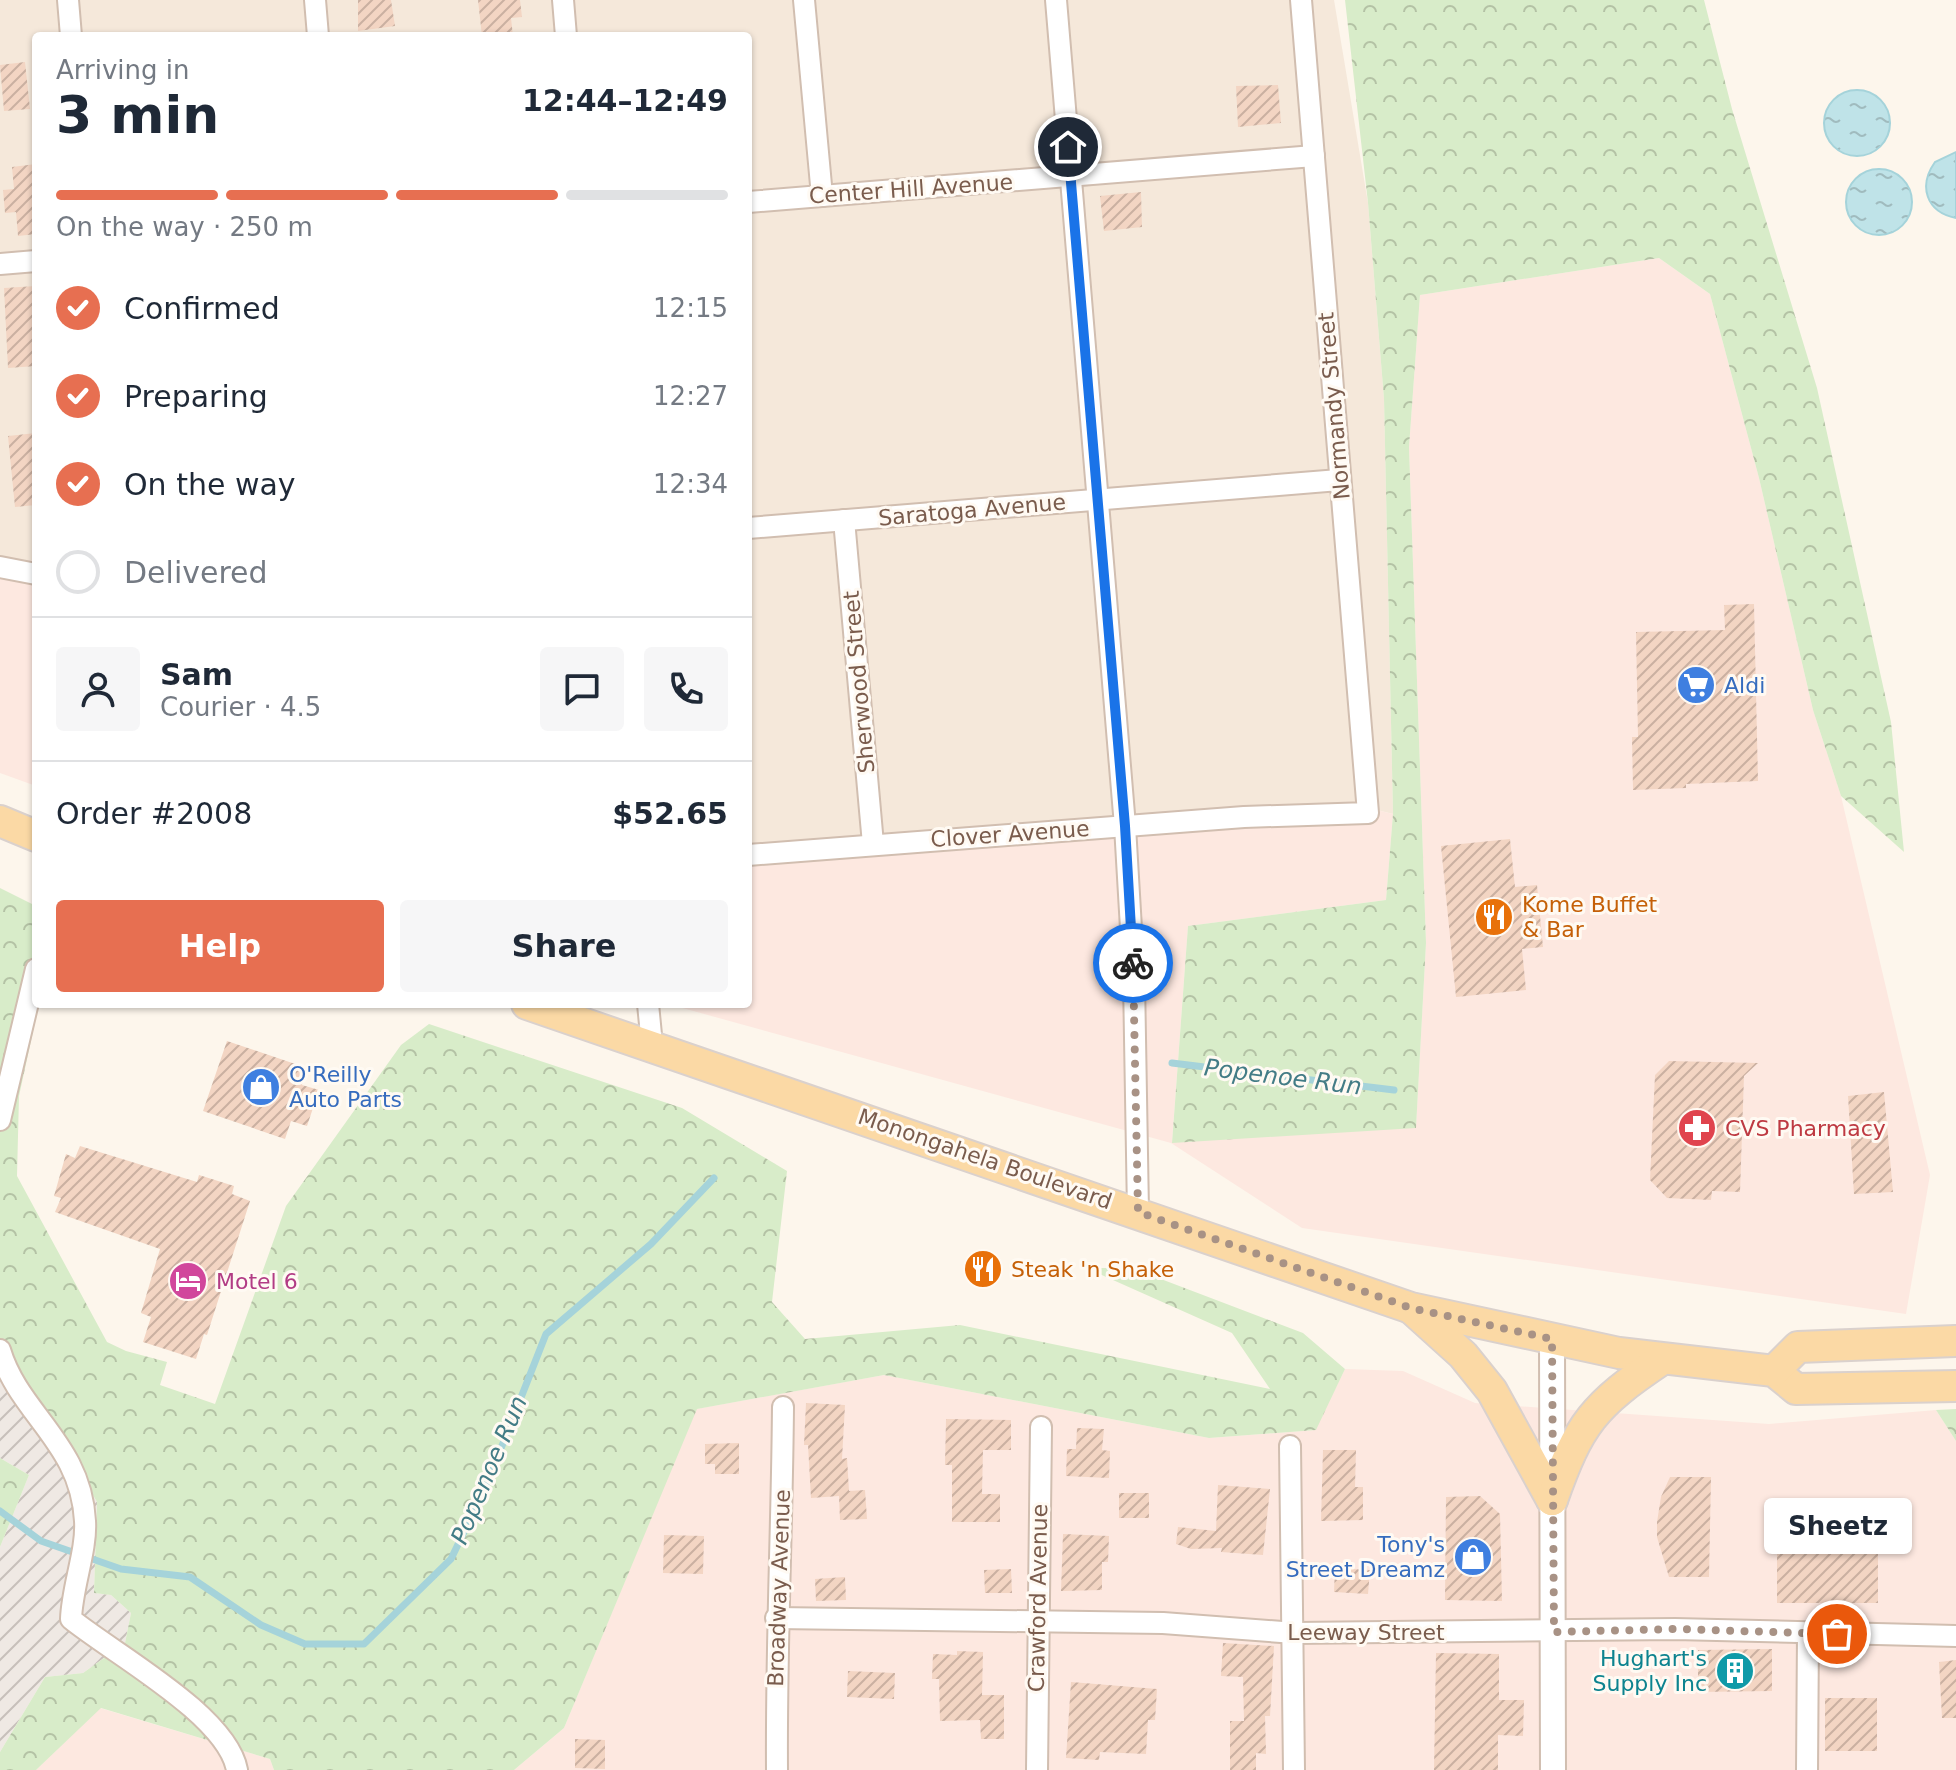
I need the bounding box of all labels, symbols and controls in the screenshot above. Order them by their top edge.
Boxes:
text: Arriving in [56,55,190,85]
text: 12:44–12:49 [522,83,728,118]
text: 3 min [56,85,219,145]
pin [1034,113,1102,181]
icon: home [1046,125,1090,169]
street label: Center Hill Avenue [808,169,1014,209]
text: On the way · 250 m [56,212,313,242]
icon: check [56,286,100,330]
text: Confirmed [124,291,280,326]
text: 12:15 [653,293,728,323]
street label: Normandy Street [1313,311,1355,501]
icon: check [56,374,100,418]
text: Preparing [124,379,268,414]
text: 12:27 [653,381,728,411]
icon: check [56,462,100,506]
text: On the way [124,467,296,502]
text: 12:34 [653,469,728,499]
street label: Saratoga Avenue [877,489,1067,531]
text: Delivered [124,555,268,590]
street label: Sherwood Street [839,589,879,774]
button: person [56,647,140,731]
button: chat [540,647,624,731]
button: phone [644,647,728,731]
text: Sam [160,657,233,692]
supermarket icon: Aldi [1675,664,1717,706]
place label: Aldi [1724,673,1765,698]
text: Courier · 4.5 [160,692,321,722]
text: Order #2008 [56,796,252,831]
text: $52.65 [612,796,728,831]
street label: Clover Avenue [930,816,1090,852]
place label: Kome Buffet & Bar [1522,892,1657,942]
restaurant icon: Kome Buffet & Bar [1473,896,1515,938]
button: Help [56,900,384,992]
button: Share [400,900,728,992]
courier [1093,923,1173,1003]
icon: bike [1111,941,1155,985]
water label: Popenoe Run [1203,1053,1363,1101]
place label: O'Reilly Auto Parts [289,1062,402,1112]
shop icon: O'Reilly Auto Parts [240,1066,282,1108]
street label: Monongahela Boulevard [855,1104,1115,1214]
pharmacy icon: CVS Pharmacy [1676,1107,1718,1149]
place label: CVS Pharmacy [1725,1116,1886,1141]
restaurant icon: Steak 'n Shake [962,1248,1004,1290]
place label: Steak 'n Shake [1011,1257,1174,1282]
hotel icon: Motel 6 [167,1260,209,1302]
place label: Motel 6 [216,1269,298,1294]
water label: Popenoe Run [445,1392,533,1548]
street label: Broadway Avenue [763,1489,795,1687]
callout: Sheetz [1763,1498,1911,1554]
street label: Crawford Avenue [1024,1504,1052,1692]
text: Sheetz [1788,1511,1888,1541]
place label: Tony's Street Dreamz [1286,1532,1445,1582]
shop icon: Tony's Street Dreamz [1452,1536,1494,1578]
pin [1803,1600,1871,1668]
icon: bag [1815,1612,1859,1656]
street label: Leeway Street [1287,1620,1445,1645]
place label: Hughart's Supply Inc [1593,1646,1707,1696]
building icon: Hughart's Supply Inc [1714,1650,1756,1692]

